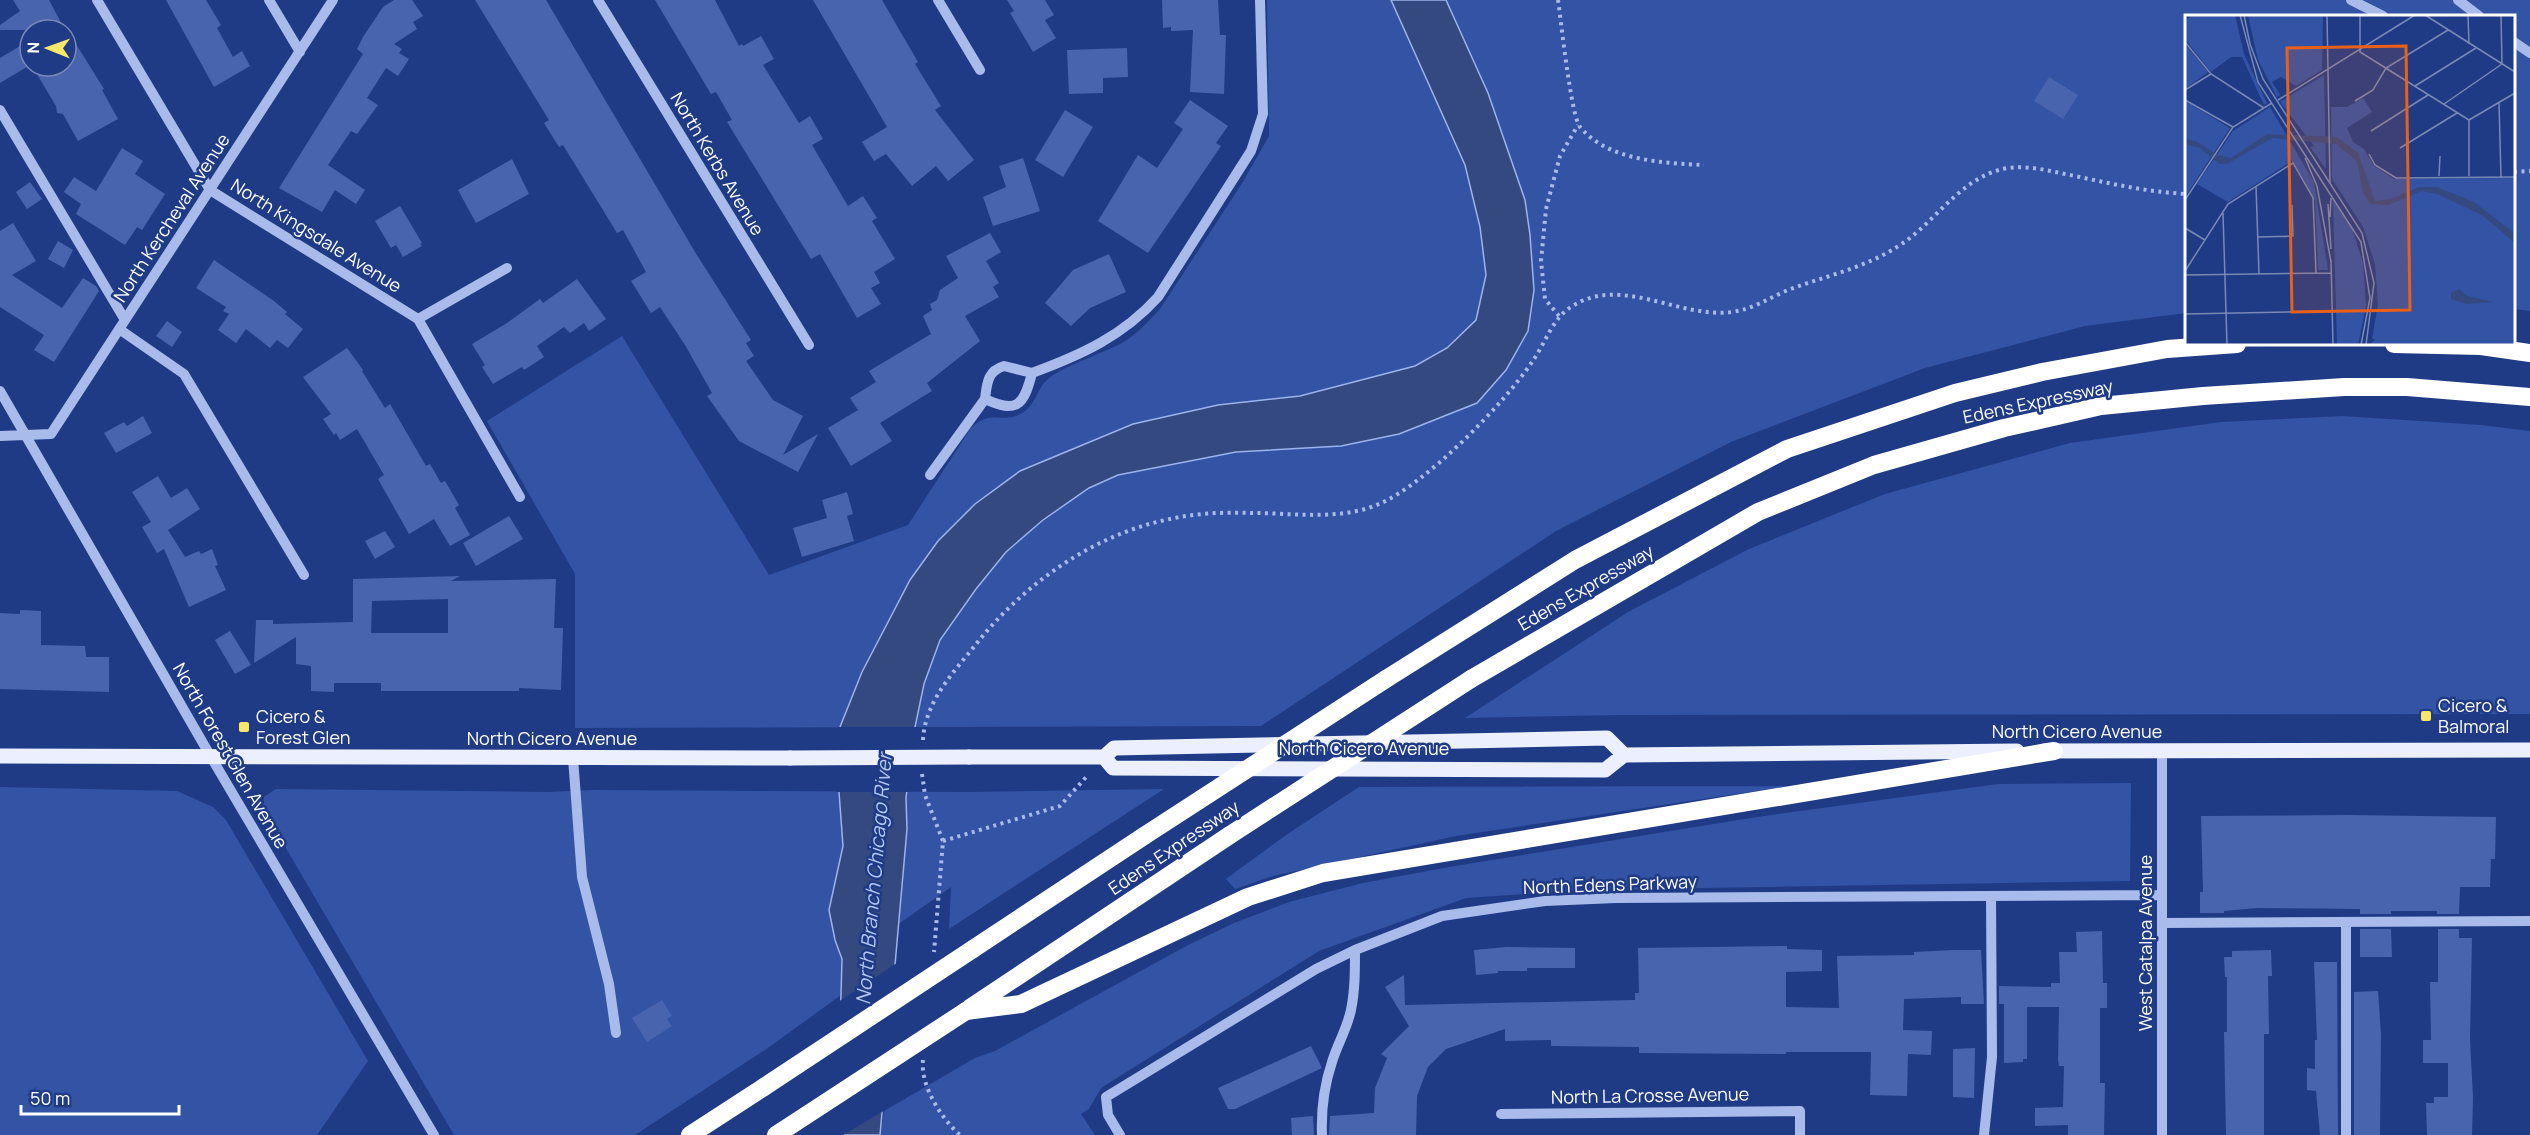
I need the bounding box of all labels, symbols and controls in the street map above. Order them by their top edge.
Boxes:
inset map [2185,15,2515,345]
north arrow [18,18,78,78]
text: N [22,42,44,54]
street label: North Kerbs Avenue [666,87,770,240]
street label: North Kercheval Avenue [108,128,235,306]
street label: North Kingsdale Avenue [227,173,407,298]
street label: Edens Expressway [1961,373,2116,429]
street label: Edens Expressway [1513,538,1658,636]
street label: North Forest Glen Avenue [168,658,294,853]
place label: Cicero & Balmoral [2438,693,2509,738]
place label: Cicero & Forest Glen [256,704,350,749]
marker: Cicero & Balmoral [2419,709,2433,723]
street label: North Cicero Avenue [1992,719,2162,743]
marker: Cicero & Forest Glen [237,720,251,734]
street label: North Cicero Avenue [467,726,637,750]
street label: North Cicero Avenue [1279,736,1449,760]
water label: North Branch Chicago River [849,749,898,1006]
street label: Edens Expressway [1103,794,1244,900]
street label: West Catalpa Avenue [2133,855,2157,1031]
street label: North Edens Parkway [1523,869,1698,899]
scale bar [21,1078,178,1116]
street label: North La Crosse Avenue [1551,1081,1749,1109]
text: 50 m [30,1086,70,1110]

